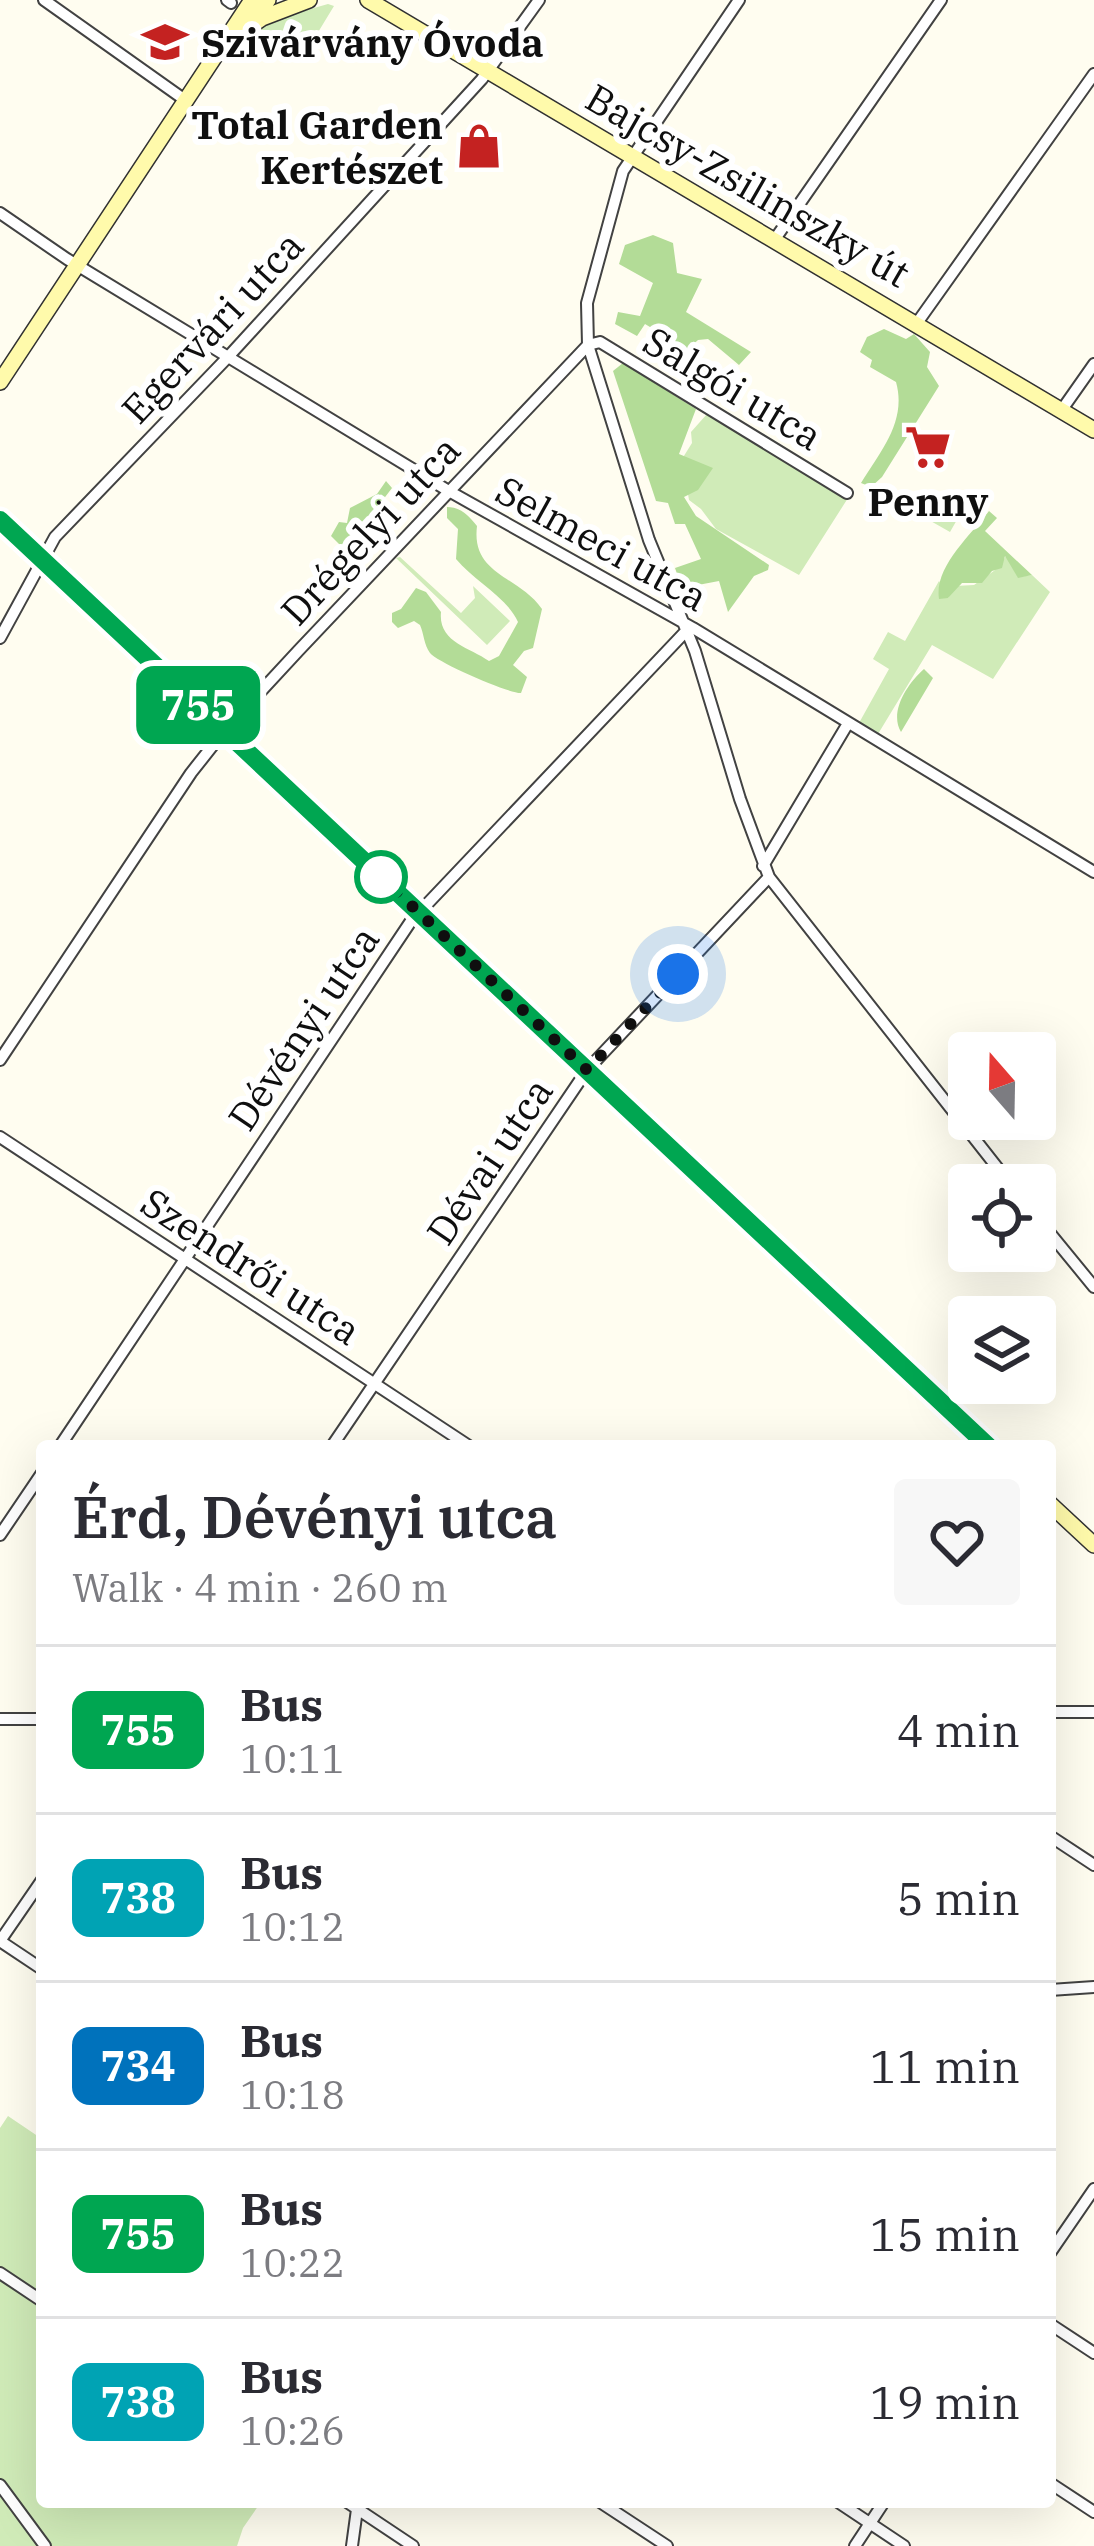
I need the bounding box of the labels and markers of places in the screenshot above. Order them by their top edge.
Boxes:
school or university icon: Szivárvány Óvoda [140,17,190,67]
place label: Szivárvány Óvoda [201,17,544,68]
place label: Total Garden Kertészet [191,99,443,195]
shop icon: Total Garden Kertészet [454,121,504,171]
supermarket icon: Penny [903,422,953,472]
place label: Penny [867,476,989,527]
unlabelled marker [356,852,406,902]

